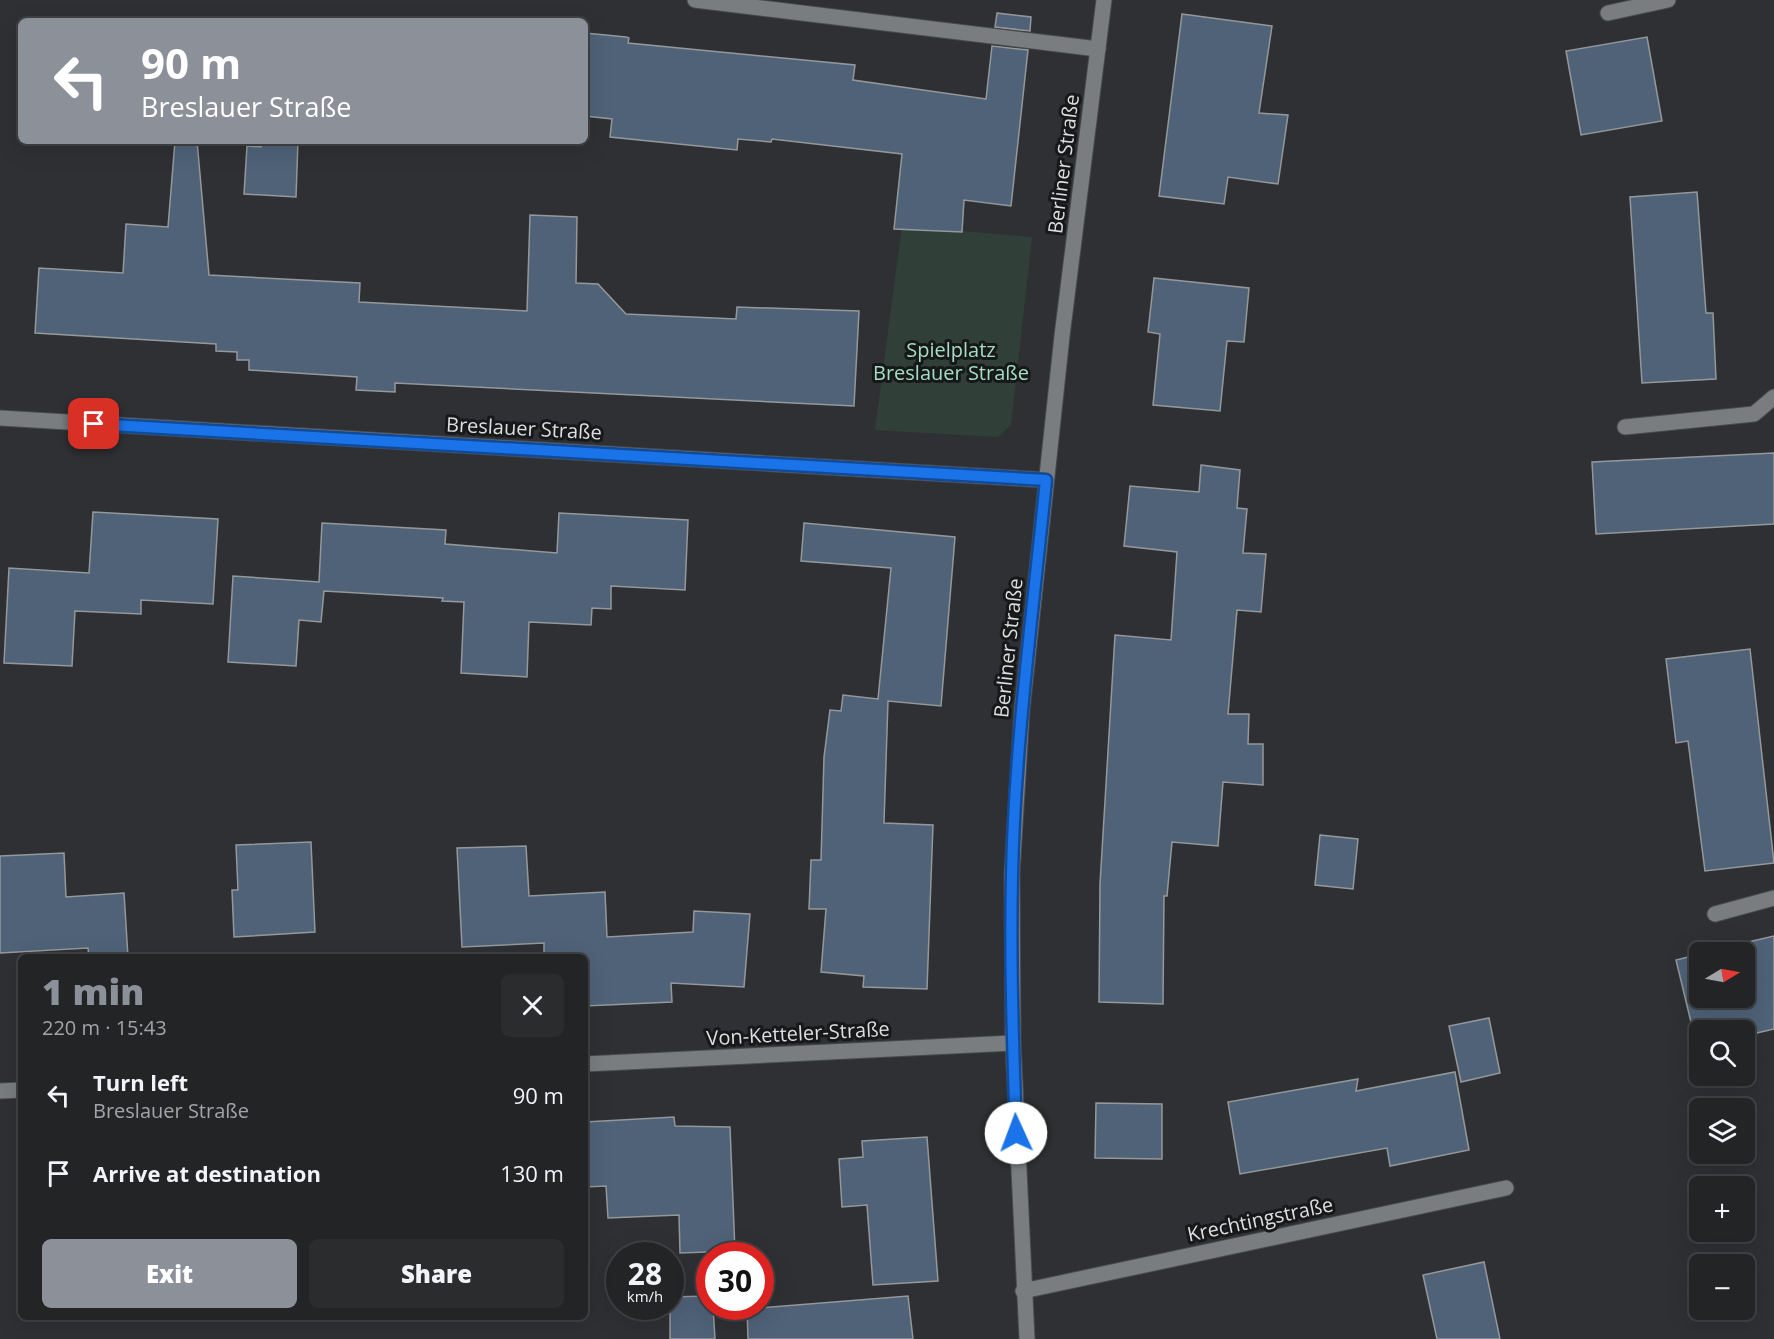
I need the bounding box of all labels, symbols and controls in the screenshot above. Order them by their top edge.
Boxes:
text: 90 m [141,34,241,91]
icon: left [42,42,120,120]
text: Breslauer Straße [141,88,352,125]
street label: Berliner Straße [1041,93,1085,235]
park label: Spielplatz Breslauer Straße [873,336,1029,386]
pin [68,398,119,449]
icon: arrive [77,407,110,440]
street label: Breslauer Straße [445,410,603,446]
street label: Berliner Straße [987,577,1029,719]
north arrow [1689,942,1755,1008]
map controls [1689,942,1755,1320]
text: 1 min [42,967,144,1016]
button: close [501,974,564,1037]
text: 220 m · 15:43 [42,1014,167,1041]
street label: Von-Ketteler-Straße [706,1015,890,1051]
button: search [1689,1020,1755,1086]
text: Turn left [93,1067,188,1097]
icon: left [42,1079,75,1112]
text: 90 m [513,1080,564,1110]
text: Breslauer Straße [93,1097,249,1124]
button: layers [1689,1098,1755,1164]
position arrow [984,1101,1048,1165]
icon: arrive [42,1157,75,1190]
text: Arrive at destination [93,1158,321,1188]
text: 130 m [500,1158,564,1188]
button: + [1689,1176,1755,1242]
street label: Krechtingstraße [1185,1190,1335,1248]
button: Exit [42,1239,297,1308]
button: Share [309,1239,564,1308]
speed limit sign: 30 [696,1242,774,1320]
text: 28 [628,1253,662,1294]
button: − [1689,1254,1755,1320]
text: km/h [627,1286,663,1306]

